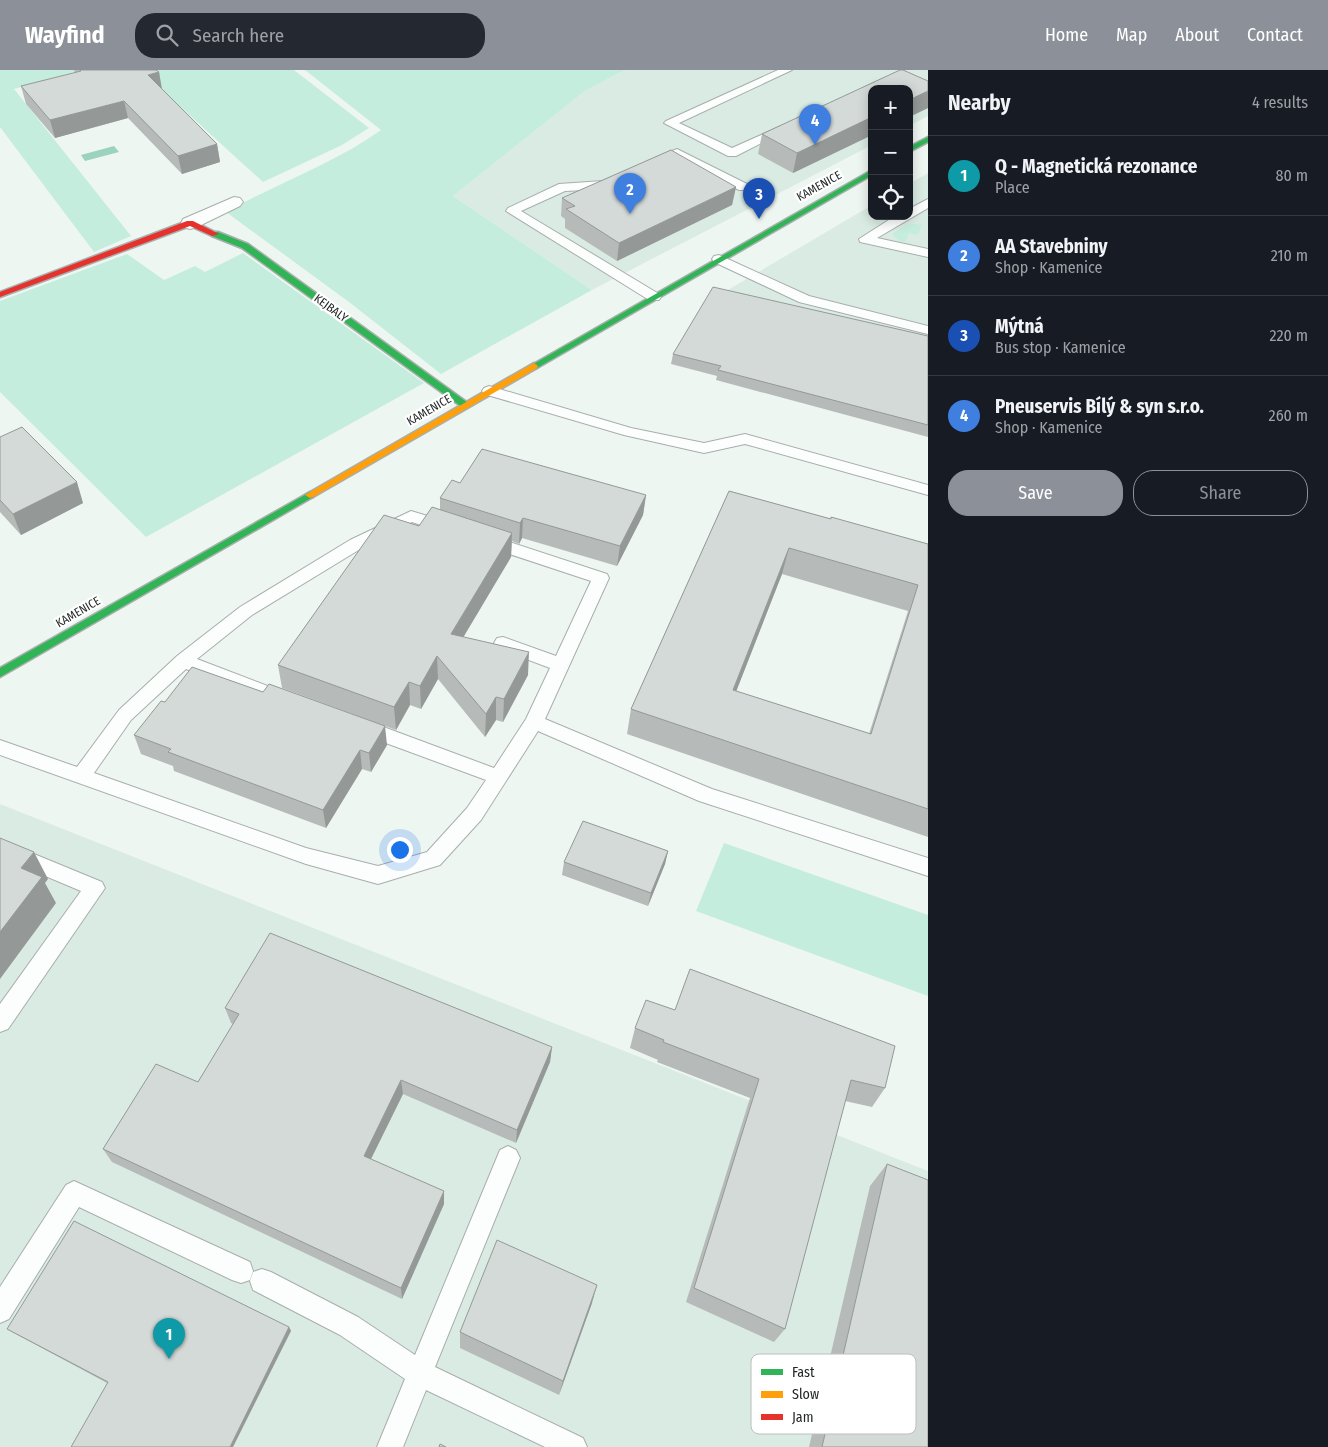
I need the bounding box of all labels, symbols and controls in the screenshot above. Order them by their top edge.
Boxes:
search box [135,13,485,58]
text: Wayfind [25,21,105,49]
icon: search [153,21,181,49]
text: Search here [193,24,284,47]
text: Home [1045,24,1088,46]
text: Map [1116,24,1147,46]
text: About [1175,24,1219,46]
text: Contact [1247,24,1303,46]
map controls [868,85,913,220]
button: + [868,85,913,130]
text: Nearby [948,90,1010,116]
text: 4 results [1252,93,1308,112]
pin: 4 [799,104,831,145]
button: − [868,130,913,175]
text: Q - Magnetická rezonance [995,155,1197,178]
text: 1 [961,166,967,185]
text: 80 m [1276,166,1308,185]
street label: KAMENICE [794,168,844,204]
pin: 2 [614,173,646,214]
button: locate [868,175,913,220]
pin: 3 [743,178,775,219]
text: Place [995,178,1030,197]
text: AA Stavebniny [995,235,1108,258]
text: 2 [960,246,968,265]
text: 210 m [1271,246,1308,265]
text: Shop · Kamenice [995,258,1103,277]
street label: KEJBALY [311,291,351,325]
text: Mýtná [995,315,1044,338]
text: 3 [960,326,968,345]
text: 220 m [1269,326,1308,345]
text: Bus stop · Kamenice [995,338,1126,357]
street label: KAMENICE [404,392,454,428]
text: Pneuservis Bílý & syn s.r.o. [995,395,1204,418]
text: 4 [960,406,968,425]
text: 260 m [1269,406,1308,425]
text: Shop · Kamenice [995,418,1103,437]
button: Save [948,470,1123,516]
button: Share [1133,470,1308,516]
street label: KAMENICE [53,594,103,630]
your location [387,837,413,863]
pin: 1 [153,1318,185,1359]
legend [751,1354,916,1434]
text: Fast [792,1364,815,1381]
text: Slow [792,1386,819,1403]
text: Jam [792,1409,813,1426]

